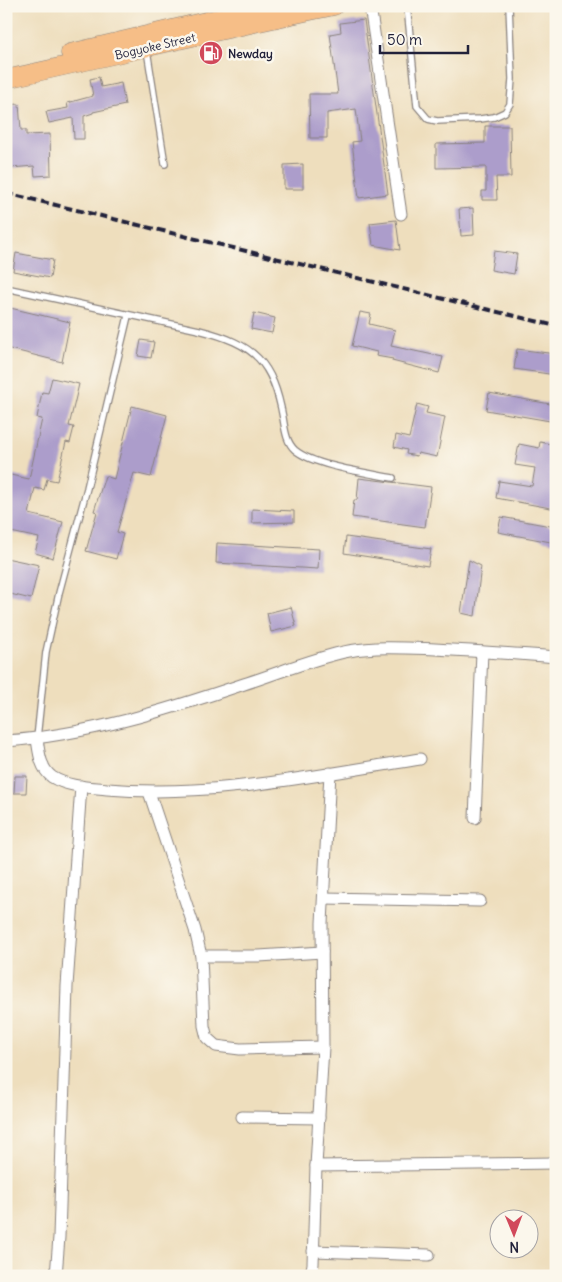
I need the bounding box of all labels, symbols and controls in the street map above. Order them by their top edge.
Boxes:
scale bar [380,22,467,54]
street label: Bogyoke Street [113,29,197,63]
text: 50 m [387,30,422,49]
fuel station icon: Newday [198,40,224,66]
place label: Newday [228,46,273,62]
north arrow [490,1210,540,1260]
text: N [509,1238,519,1256]

